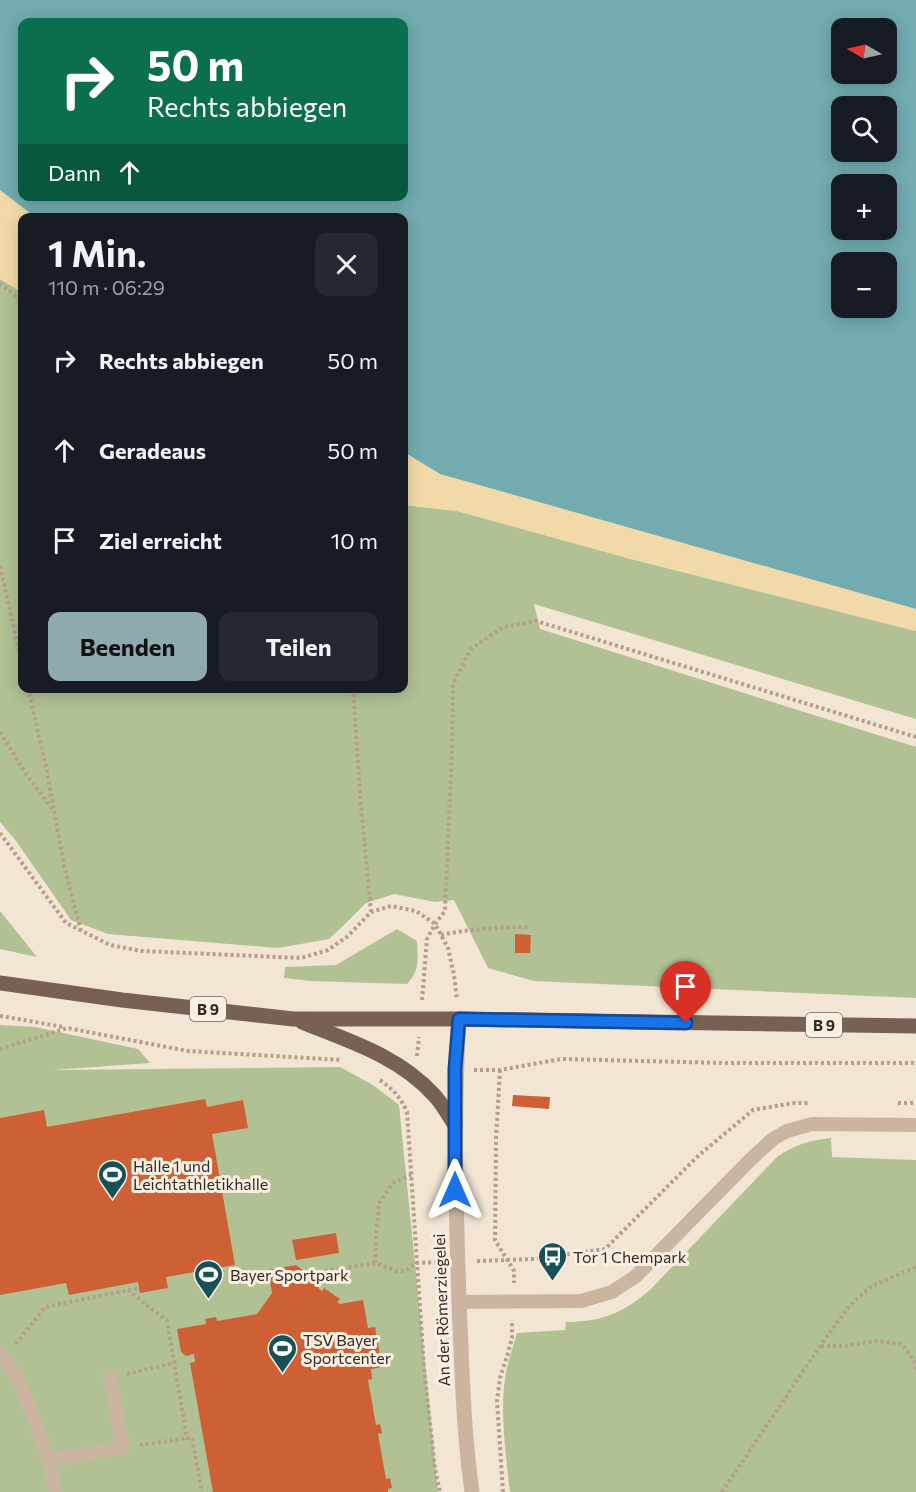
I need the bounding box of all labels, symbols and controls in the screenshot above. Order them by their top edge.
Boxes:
north arrow [831,18,897,84]
map controls [831,18,897,318]
text: 50 m [147,38,244,90]
icon: right [48,42,126,120]
text: Rechts abbiegen [147,90,347,123]
button: search [831,96,897,162]
icon: ahead [113,156,146,189]
text: Dann [48,159,101,186]
button: + [831,174,897,240]
text: 1 Min. [48,230,146,274]
button: close [315,233,378,296]
button: − [831,252,897,318]
text: 110 m · 06:29 [48,275,165,299]
icon: right [48,344,81,377]
text: Rechts abbiegen [99,347,264,374]
text: 50 m [328,347,378,374]
icon: ahead [48,434,81,467]
text: Geradeaus [99,437,206,464]
text: 50 m [328,437,378,464]
icon: arrive [48,524,81,557]
text: Ziel erreicht [99,527,222,554]
text: 10 m [331,527,378,554]
button: Beenden [48,612,207,681]
button: Teilen [219,612,378,681]
pin [660,961,711,1023]
icon: arrive [669,970,702,1003]
road number: B 9 [190,997,226,1021]
road number: B 9 [806,1013,842,1037]
place label: Halle 1 und Leichtathletikhalle [133,1156,268,1193]
sports icon: Halle 1 und Leichtathletikhalle [96,1158,128,1200]
position arrow [423,1158,487,1222]
street label: An der Römerziegelei [429,1233,453,1387]
bus stop icon: Tor 1 Chempark [536,1240,568,1282]
place label: Tor 1 Chempark [573,1247,687,1266]
sports icon: Bayer Sportpark [193,1258,225,1300]
place label: Bayer Sportpark [230,1265,349,1284]
place label: TSV Bayer Sportcenter [303,1330,392,1367]
sports icon: TSV Bayer Sportcenter [266,1332,298,1374]

